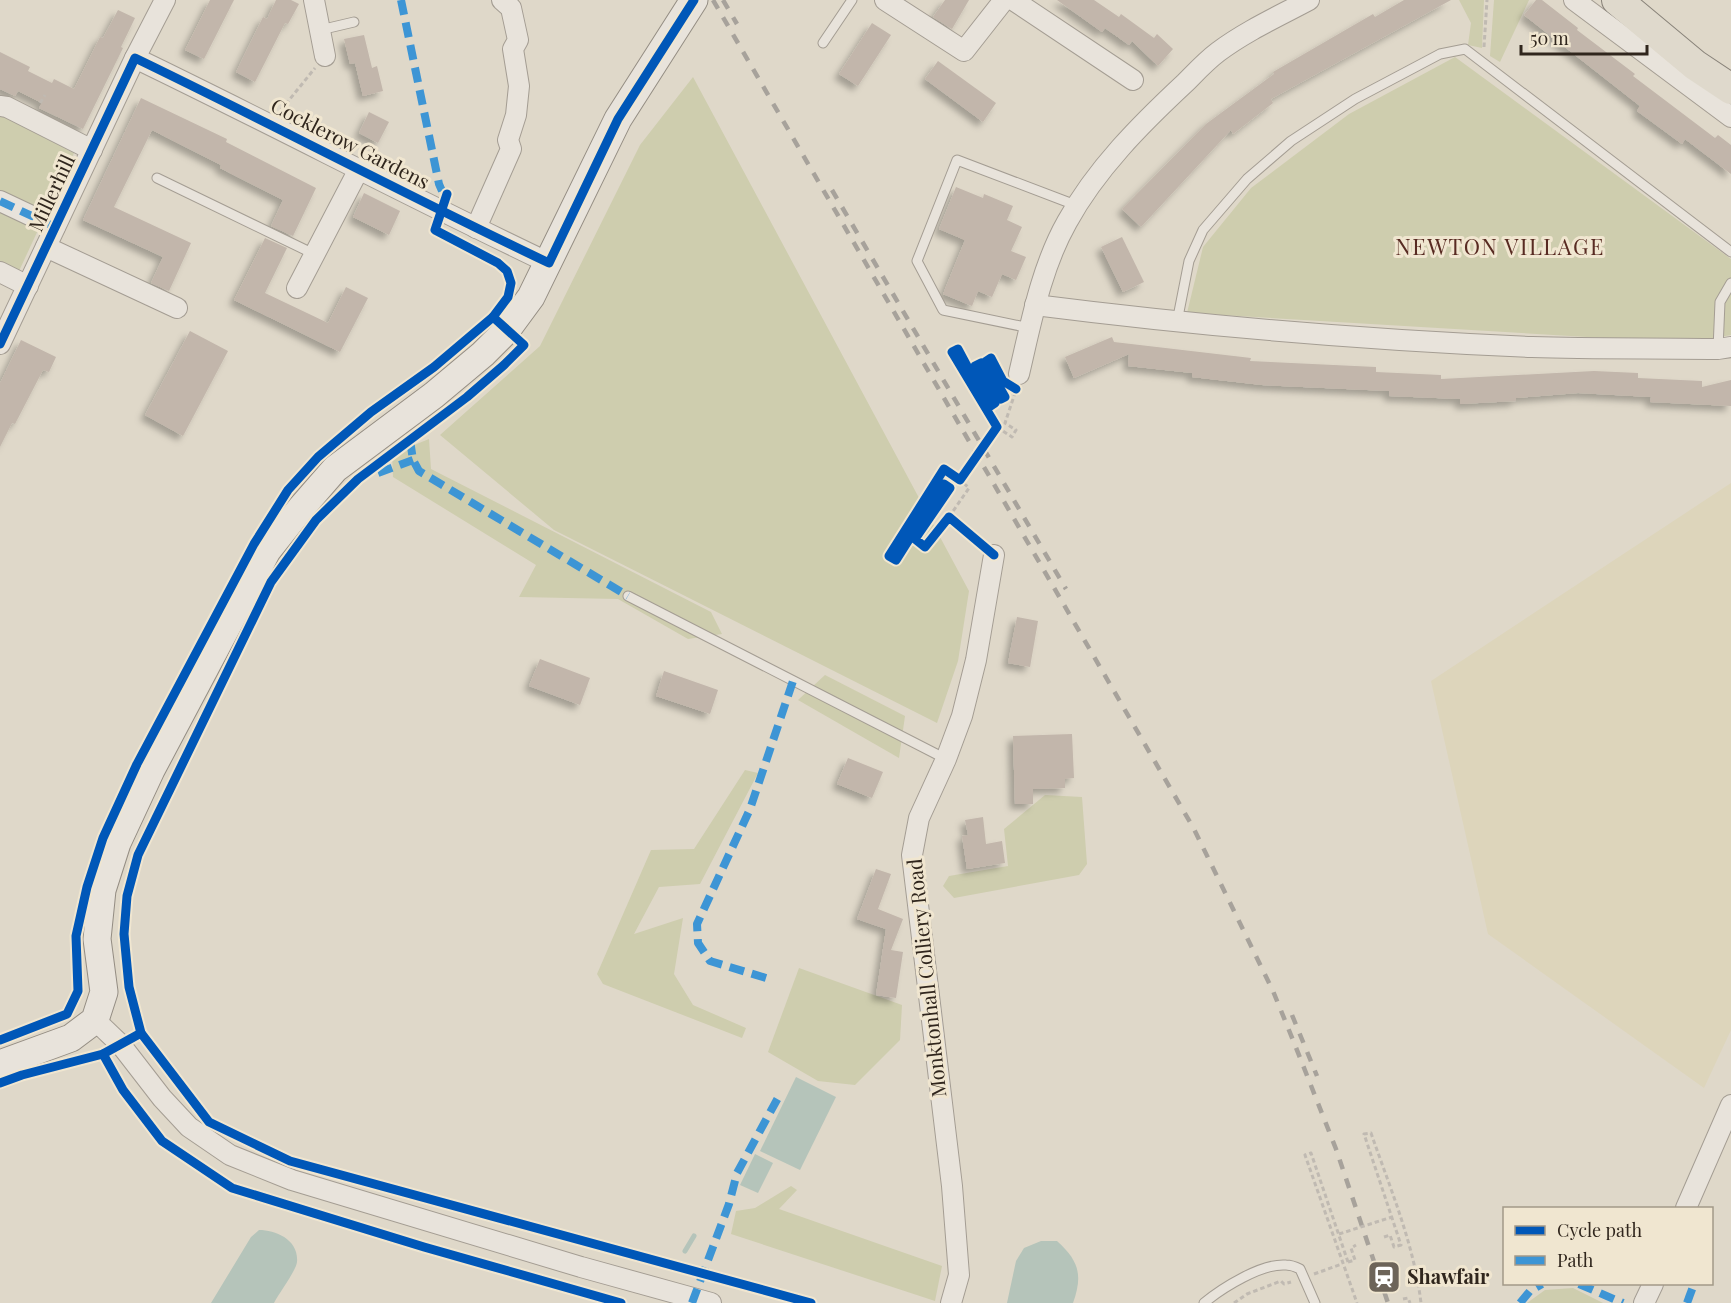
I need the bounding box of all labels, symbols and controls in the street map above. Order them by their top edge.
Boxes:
scale bar [1521,18,1647,56]
text: 50 m [1530,26,1569,50]
street label: Cocklerow Gardens [267,91,435,194]
street label: Millerhill [21,149,80,235]
district label: NEWTON VILLAGE [1395,231,1605,261]
street label: Monktonhall Colliery Road [900,857,951,1099]
legend [1503,1207,1713,1285]
text: Cycle path [1557,1218,1642,1242]
text: Path [1557,1248,1594,1272]
station icon: Shawfair [1366,1259,1402,1295]
place label: Shawfair [1407,1262,1490,1289]

